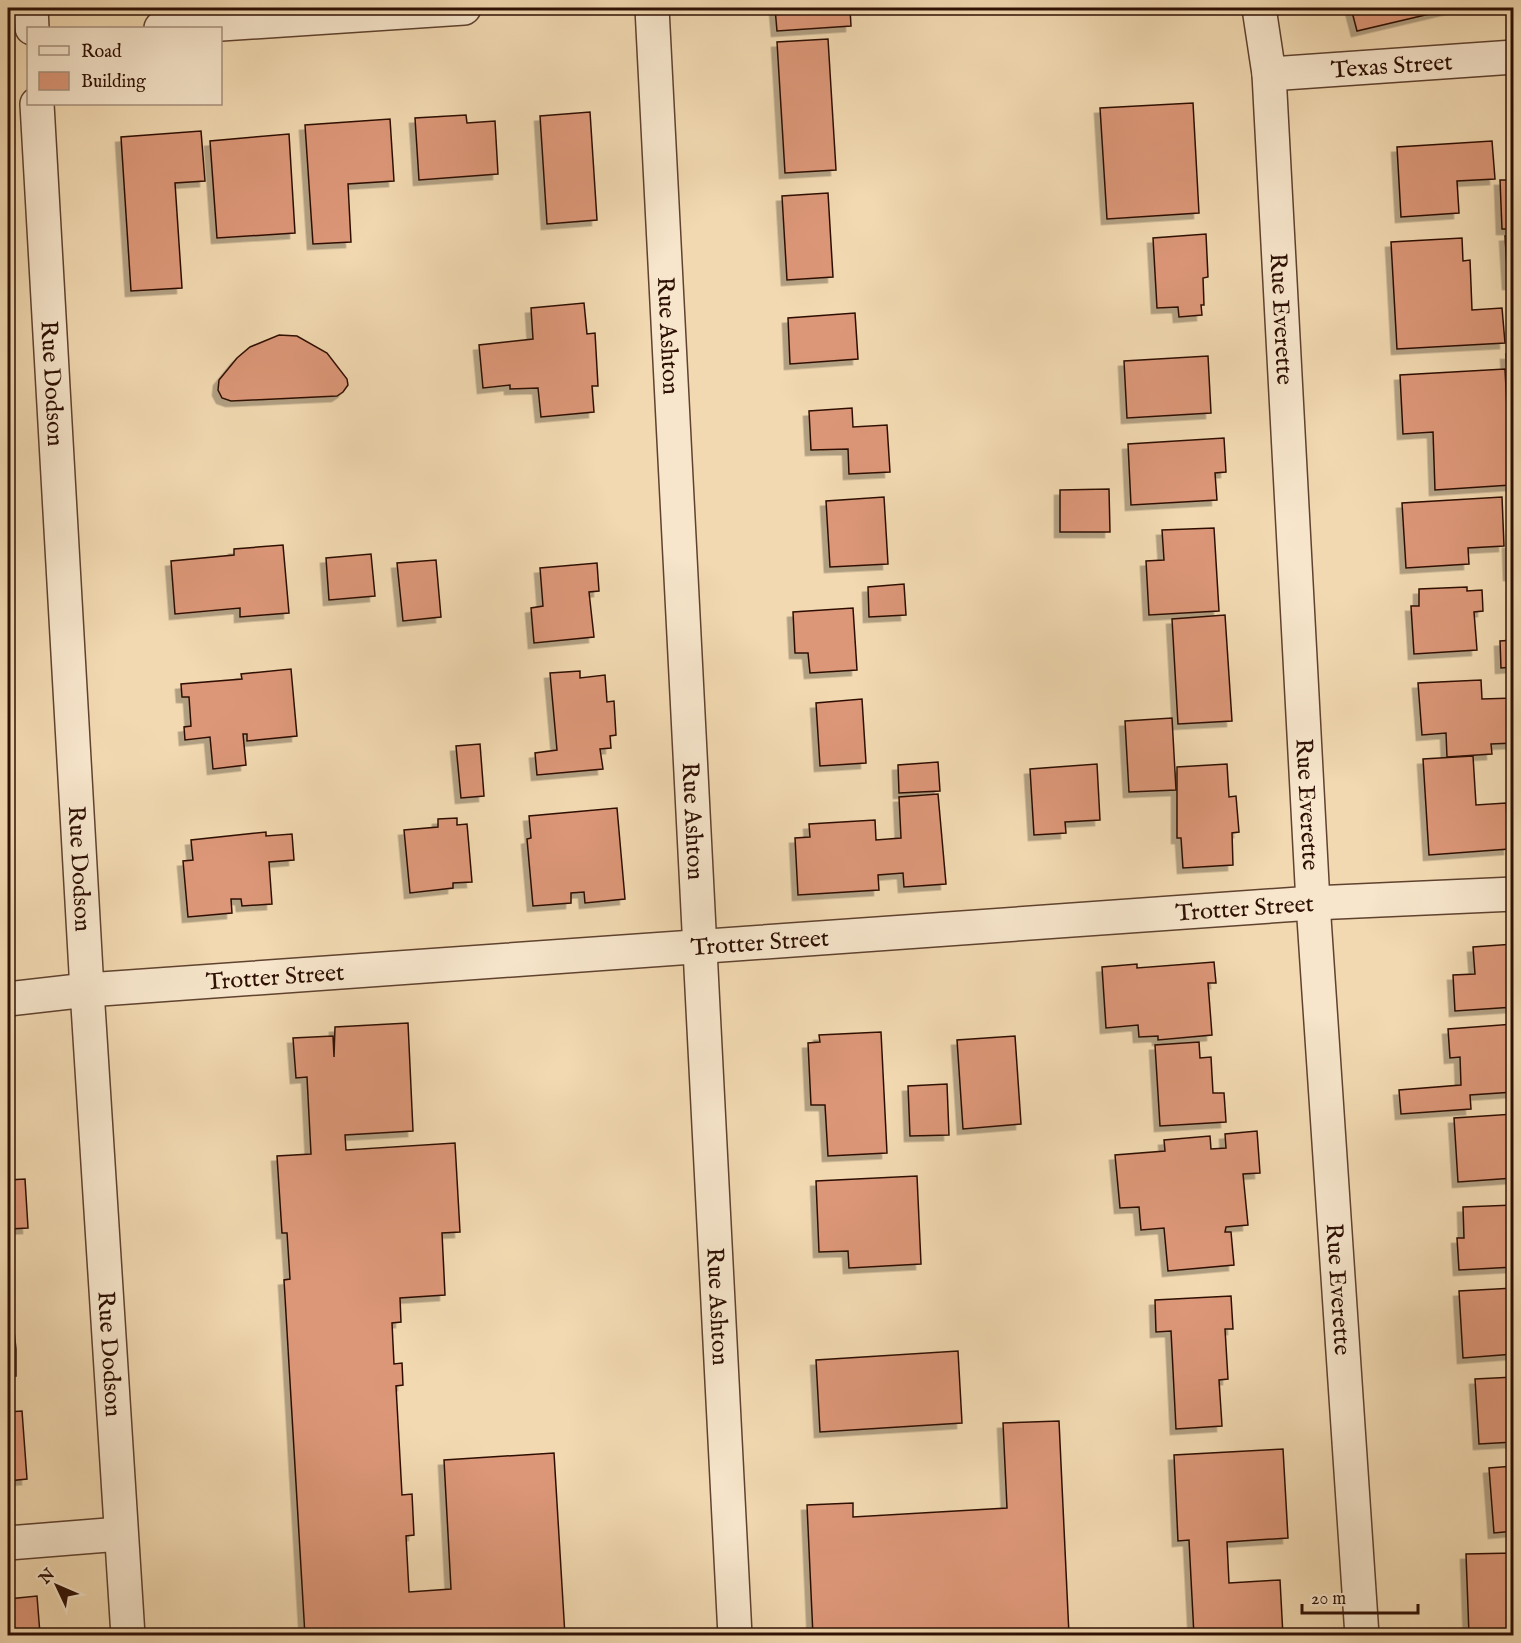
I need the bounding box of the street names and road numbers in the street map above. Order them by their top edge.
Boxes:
street label: Texas Street [1330,47,1454,87]
street label: Rue Everette [1262,252,1299,386]
street label: Rue Ashton [649,276,686,396]
street label: Rue Dodson [32,320,70,448]
street label: Rue Everette [1287,737,1325,871]
street label: Rue Ashton [673,761,710,881]
street label: Rue Dodson [60,805,98,933]
street label: Trotter Street [1174,889,1315,930]
street label: Trotter Street [690,923,830,964]
street label: Trotter Street [205,958,345,999]
street label: Rue Everette [1317,1222,1357,1356]
street label: Rue Ashton [698,1247,735,1366]
street label: Rue Dodson [89,1290,128,1418]

